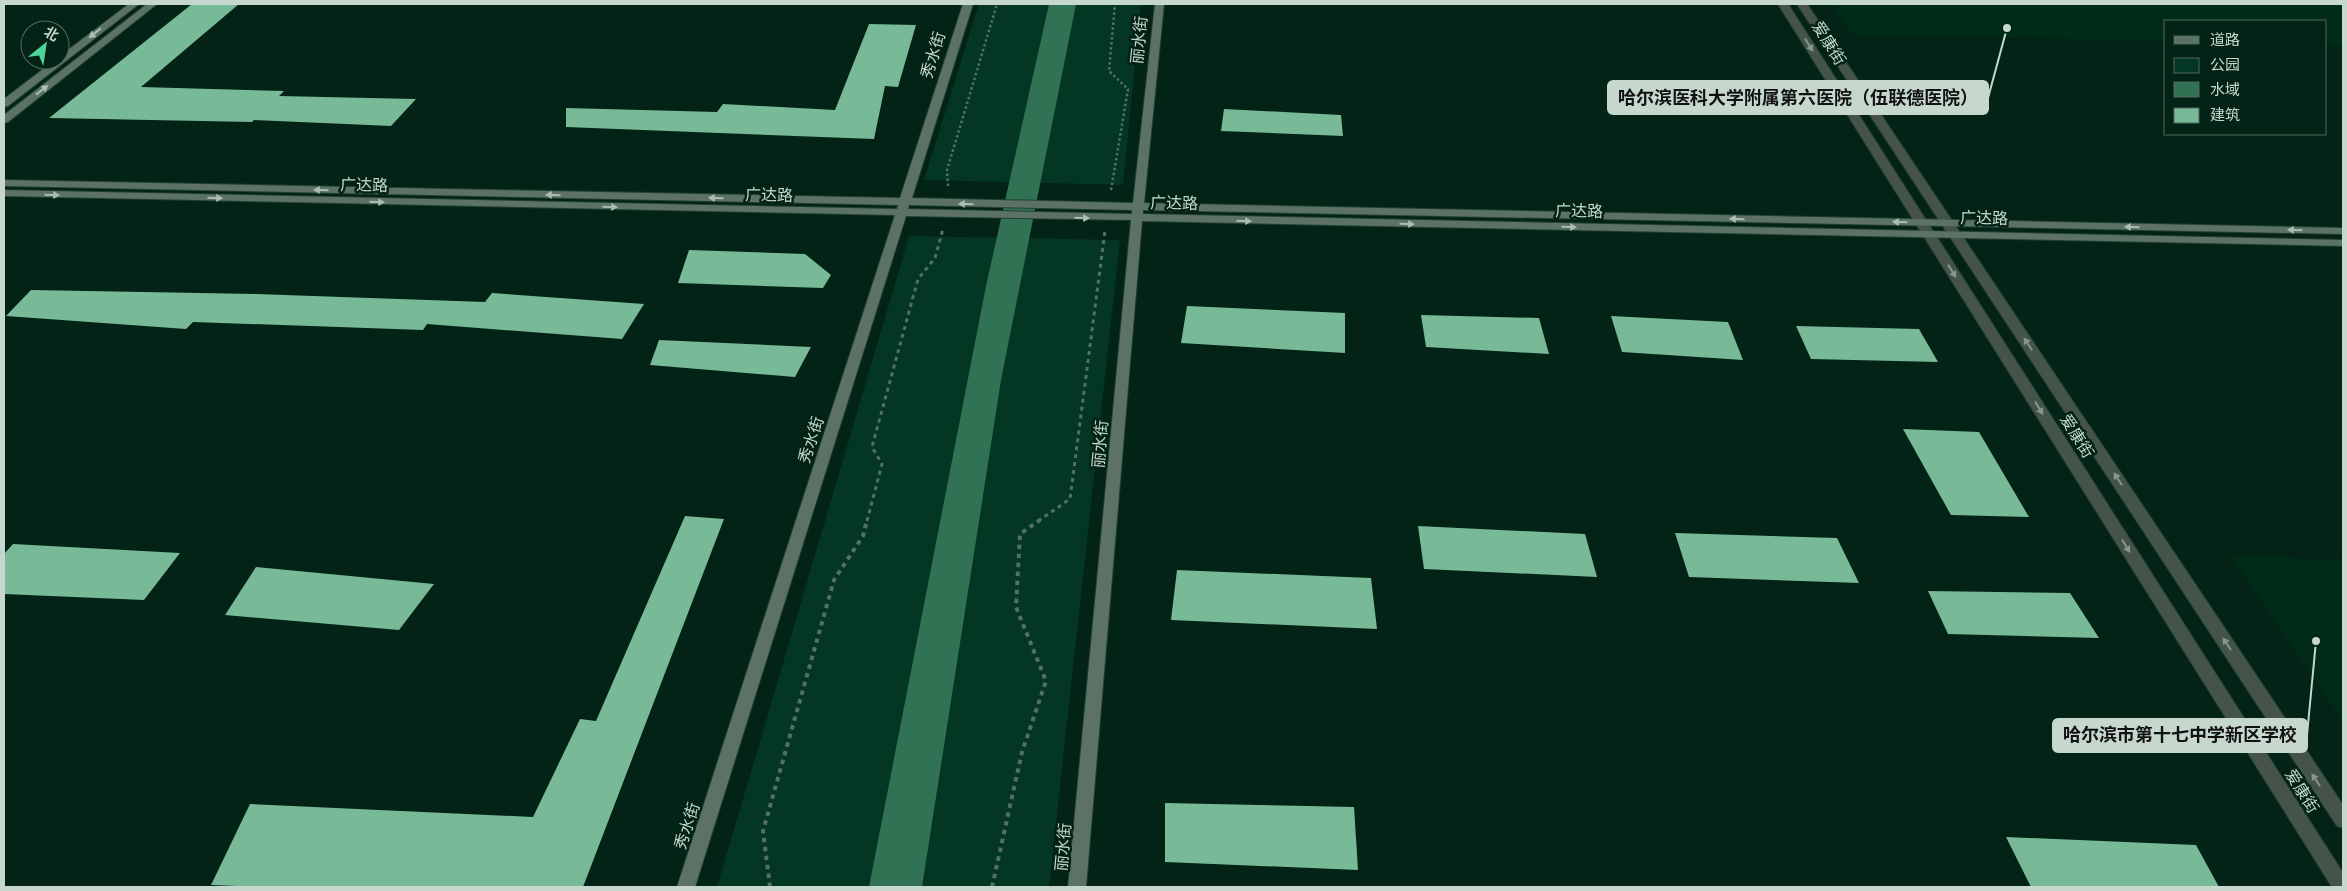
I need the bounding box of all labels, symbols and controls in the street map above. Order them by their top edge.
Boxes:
street label: 丽水街 [1127,15,1151,65]
street label: 爱康街 [1808,18,1850,68]
north arrow [20,20,70,70]
legend [2164,20,2327,135]
text: 北 [41,23,62,45]
one-way arrow [89,28,102,39]
street label: 秀水街 [917,29,949,81]
text: 道路 [2210,31,2240,49]
one-way arrow [1805,38,1814,52]
text: 公园 [2210,56,2240,74]
callout: 哈尔滨医科大学附属第六医院（伍联德医院） [1608,81,1988,114]
text: 水域 [2210,81,2240,99]
one-way arrow [35,85,49,95]
text: 哈尔滨医科大学附属第六医院（伍联德医院） [1618,87,1978,109]
text: 建筑 [2210,106,2240,124]
street label: 广达路 [340,175,388,195]
one-way arrow [313,185,329,193]
street label: 广达路 [745,185,793,205]
one-way arrow [45,191,61,199]
one-way arrow [545,191,561,199]
street label: 广达路 [1150,193,1198,213]
one-way arrow [207,194,223,202]
one-way arrow [708,194,724,202]
one-way arrow [370,198,386,206]
one-way arrow [958,199,974,207]
street label: 广达路 [1555,201,1603,221]
one-way arrow [602,203,618,211]
street label: 广达路 [1960,208,2008,228]
one-way arrow [1074,214,1090,222]
one-way arrow [1729,215,1745,223]
one-way arrow [1236,217,1252,225]
one-way arrow [1891,218,1907,226]
one-way arrow [1399,220,1415,228]
one-way arrow [1561,223,1577,231]
one-way arrow [2124,223,2140,231]
one-way arrow [2286,226,2302,234]
one-way arrow [1948,264,1957,278]
one-way arrow [2024,337,2033,350]
one-way arrow [2035,402,2044,415]
street label: 爱康街 [2056,411,2098,461]
street label: 秀水街 [795,414,827,466]
street label: 丽水街 [1088,419,1112,469]
one-way arrow [2113,472,2123,486]
one-way arrow [2121,539,2131,552]
one-way arrow [2222,637,2232,651]
callout: 哈尔滨市第十七中学新区学校 [2053,719,2307,752]
text: 哈尔滨市第十七中学新区学校 [2063,724,2297,746]
street label: 爱康街 [2281,766,2323,816]
one-way arrow [2312,773,2321,786]
street label: 秀水街 [671,800,703,852]
street label: 丽水街 [1051,822,1075,872]

